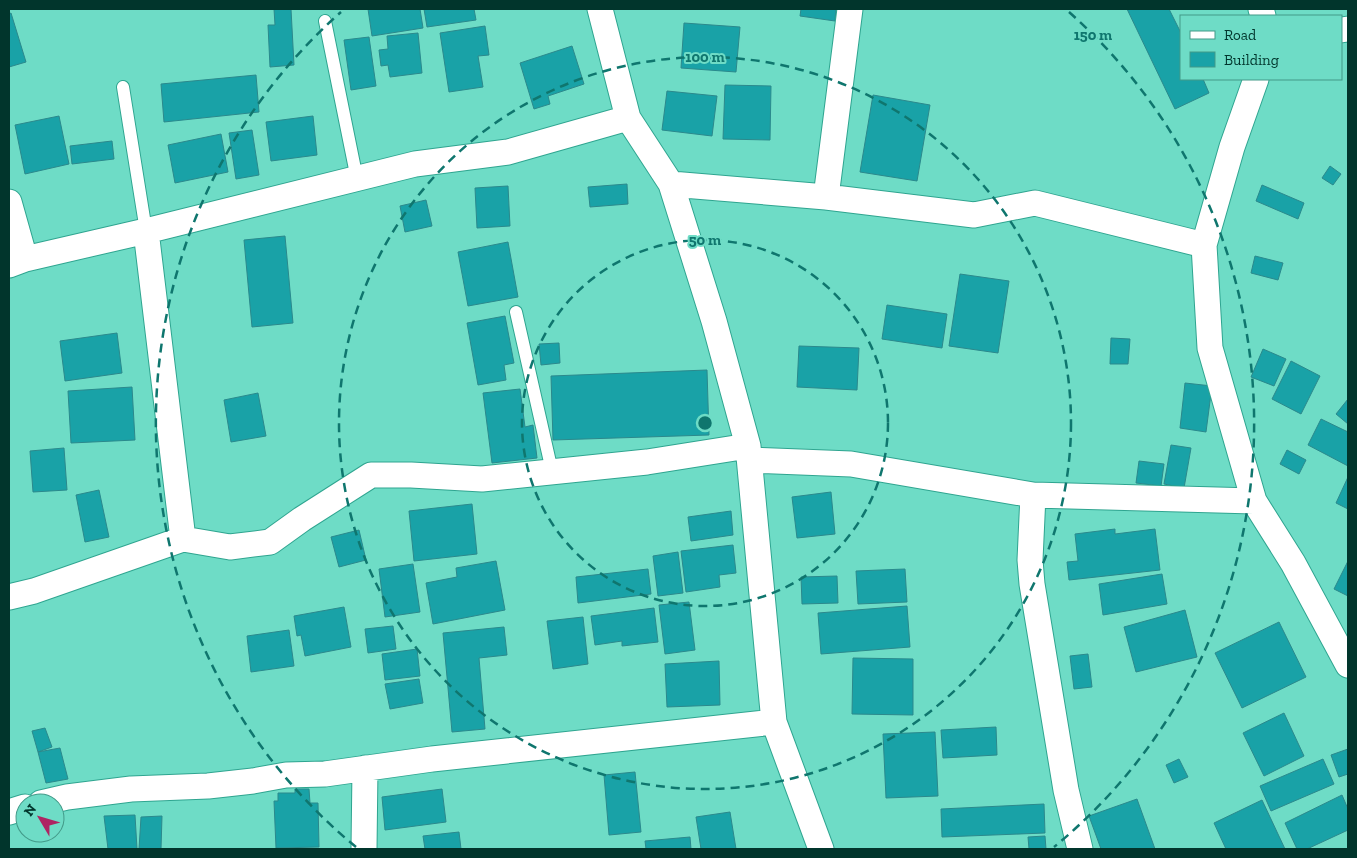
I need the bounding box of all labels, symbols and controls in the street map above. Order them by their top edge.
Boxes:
legend [1180,15,1342,80]
text: 150 m [1074,26,1112,44]
text: Road [1224,26,1257,44]
text: 100 m [685,48,725,66]
text: Building [1224,51,1279,69]
text: 50 m [689,231,721,249]
centre of rings [696,414,714,432]
north arrow [15,793,65,843]
text: N [20,801,40,820]

